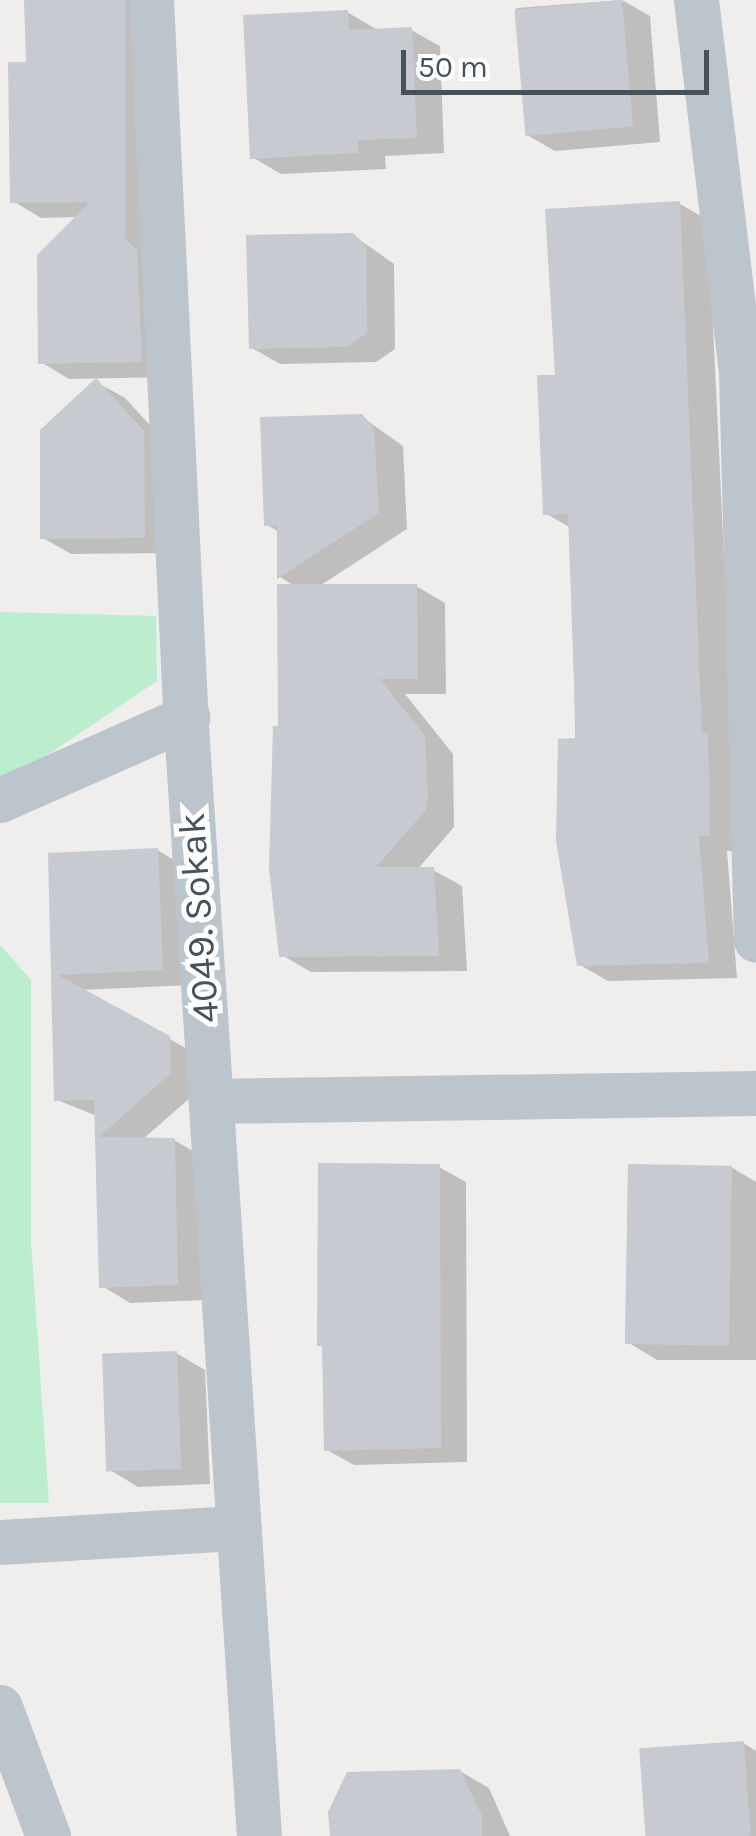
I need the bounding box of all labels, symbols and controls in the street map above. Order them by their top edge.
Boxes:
scale bar [406,30,714,92]
text: 50 m [418,49,488,85]
street label: 4049. Sokak [169,812,229,1024]

